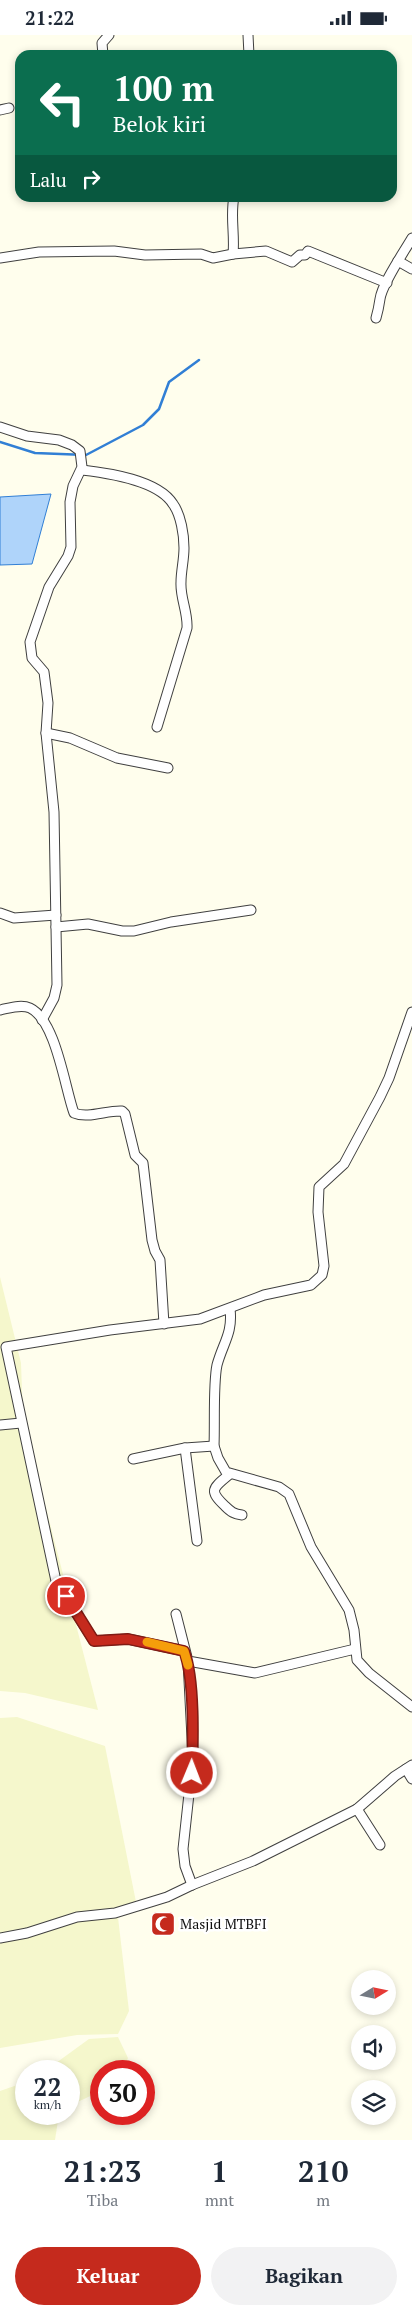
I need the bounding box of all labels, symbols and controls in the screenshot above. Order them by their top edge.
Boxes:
text: 21:22 [25,5,74,30]
text: 100 m [113,65,214,111]
icon: left [30,70,95,135]
text: Belok kiri [113,109,206,138]
icon: right [77,165,105,193]
text: Lalu [30,167,67,192]
pin [45,1575,87,1617]
icon: arrive [52,1582,80,1610]
position arrow [165,1746,217,1798]
mosque icon: Masjid MTBFI [150,1911,176,1937]
place label: Masjid MTBFI [180,1914,267,1933]
north arrow [351,1970,396,2015]
map controls [351,1970,396,2125]
button: sound [351,2025,396,2070]
speed limit sign: 30 [90,2060,155,2125]
text: 22 [33,2070,62,2103]
button: layers [351,2080,396,2125]
text: km/h [34,2097,61,2112]
text: 21:23 [63,2151,142,2191]
text: 1 [211,2151,228,2191]
text: 210 [298,2151,349,2191]
text: Tiba [87,2189,118,2211]
text: mnt [205,2189,234,2211]
text: m [316,2189,330,2211]
button: Keluar [15,2247,201,2305]
button: Bagikan [211,2247,397,2305]

